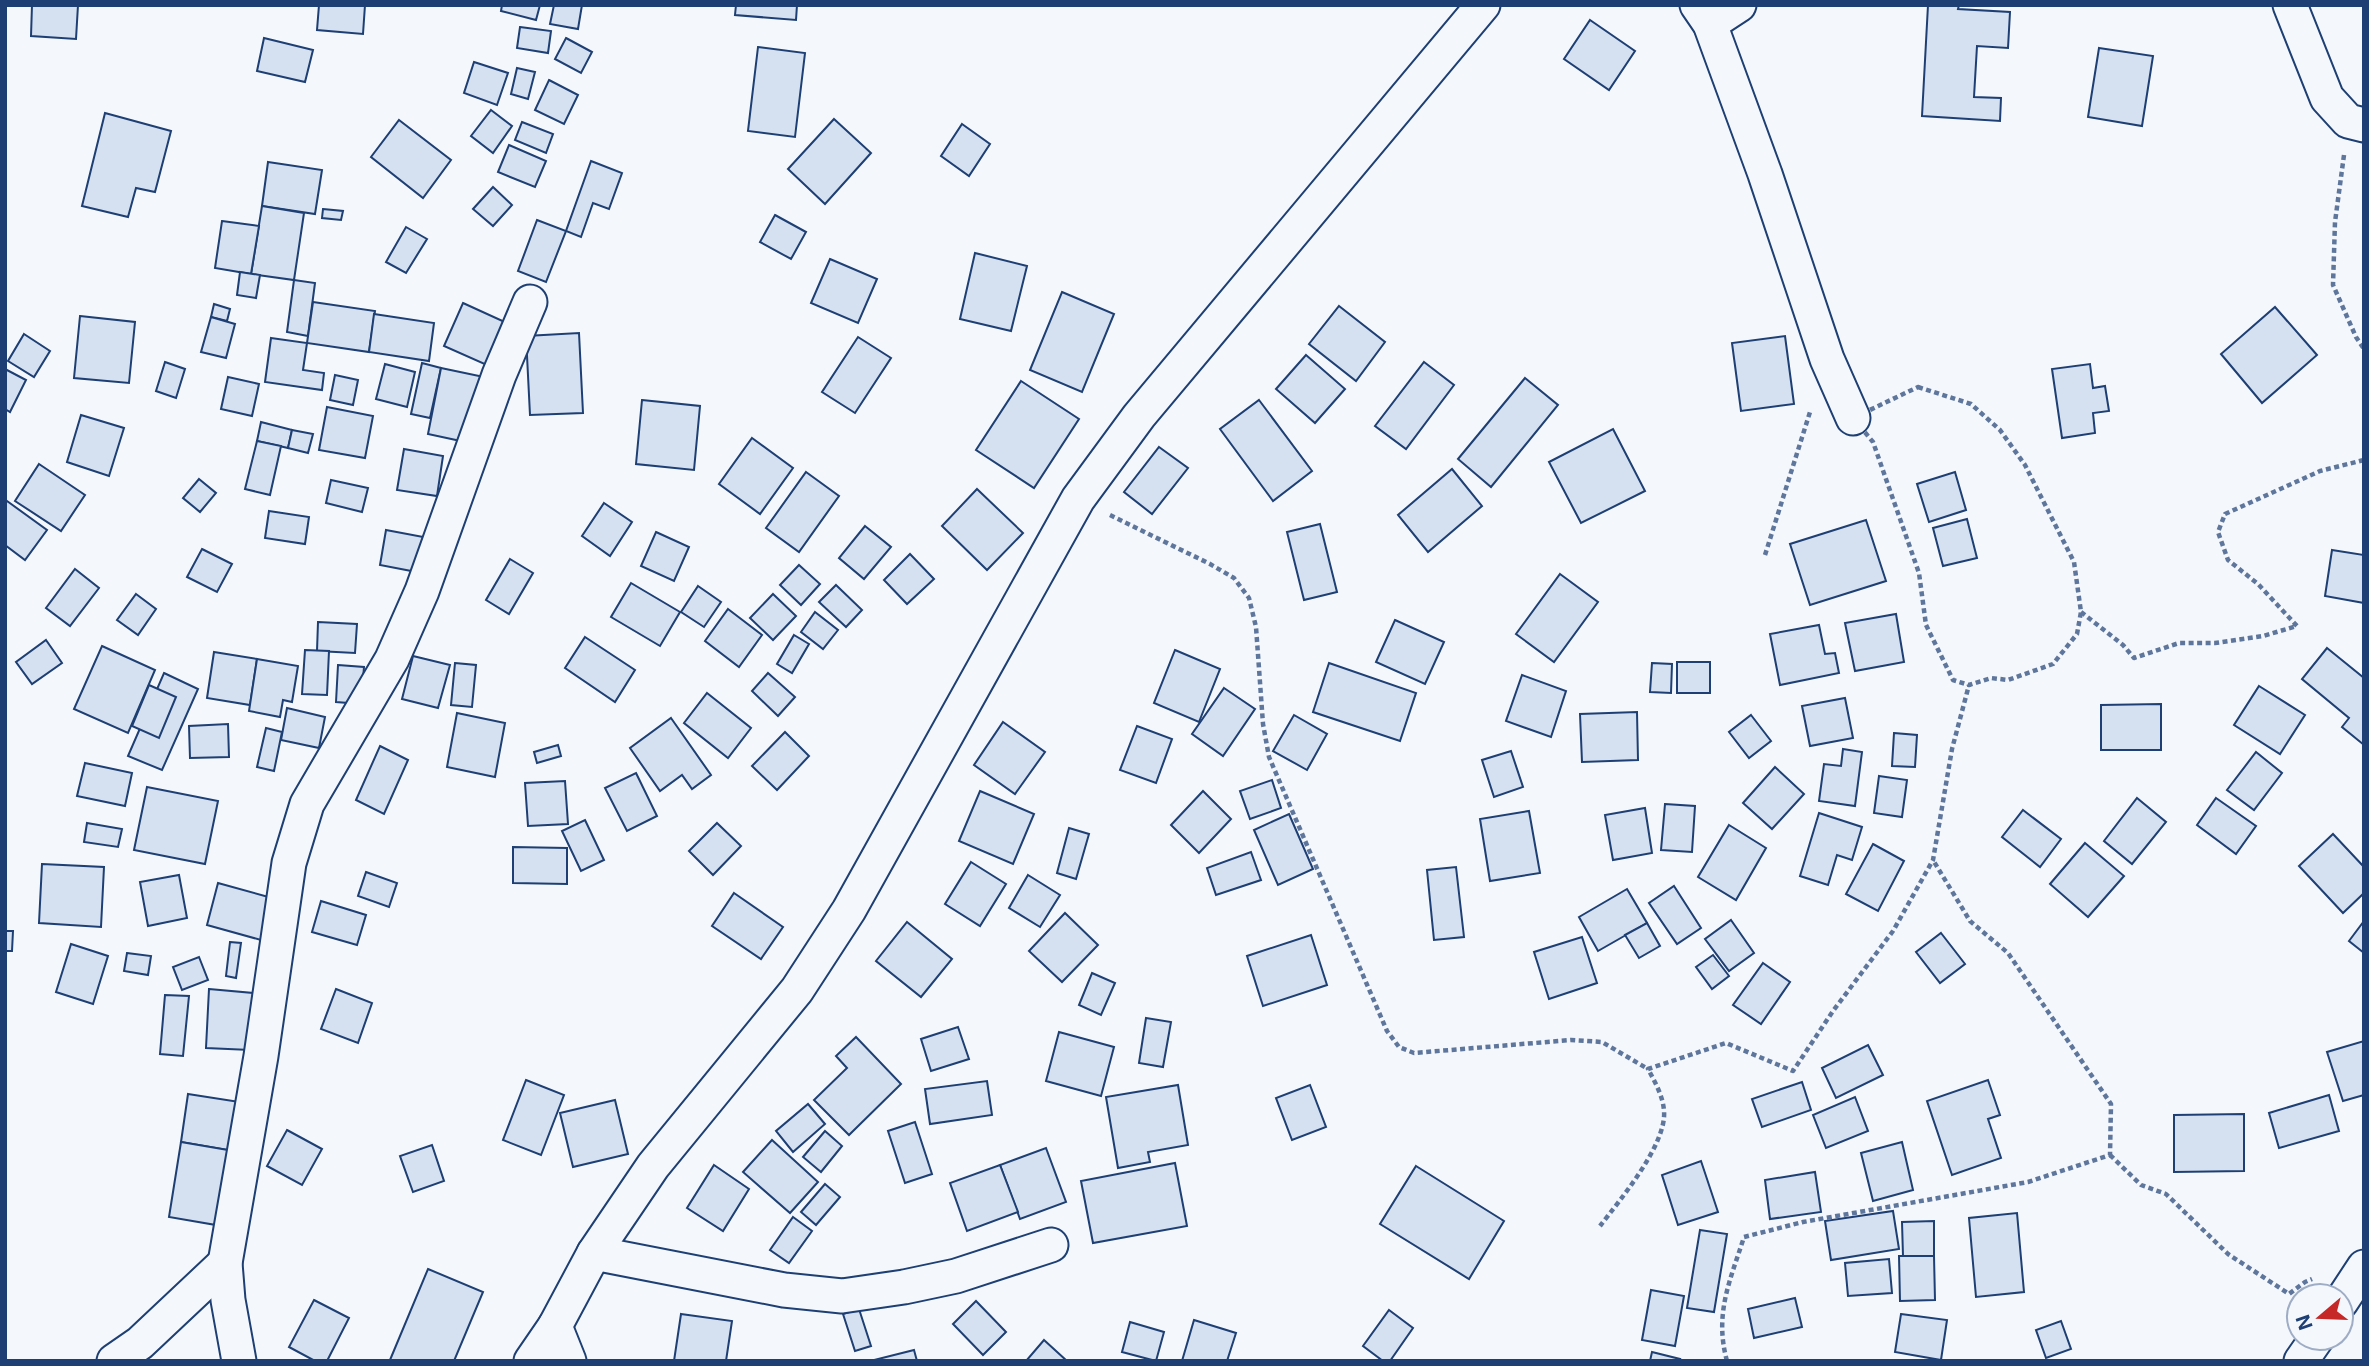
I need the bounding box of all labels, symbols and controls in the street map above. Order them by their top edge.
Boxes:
north arrow [2285,1282,2355,1352]
text: N [2291,1312,2318,1333]

